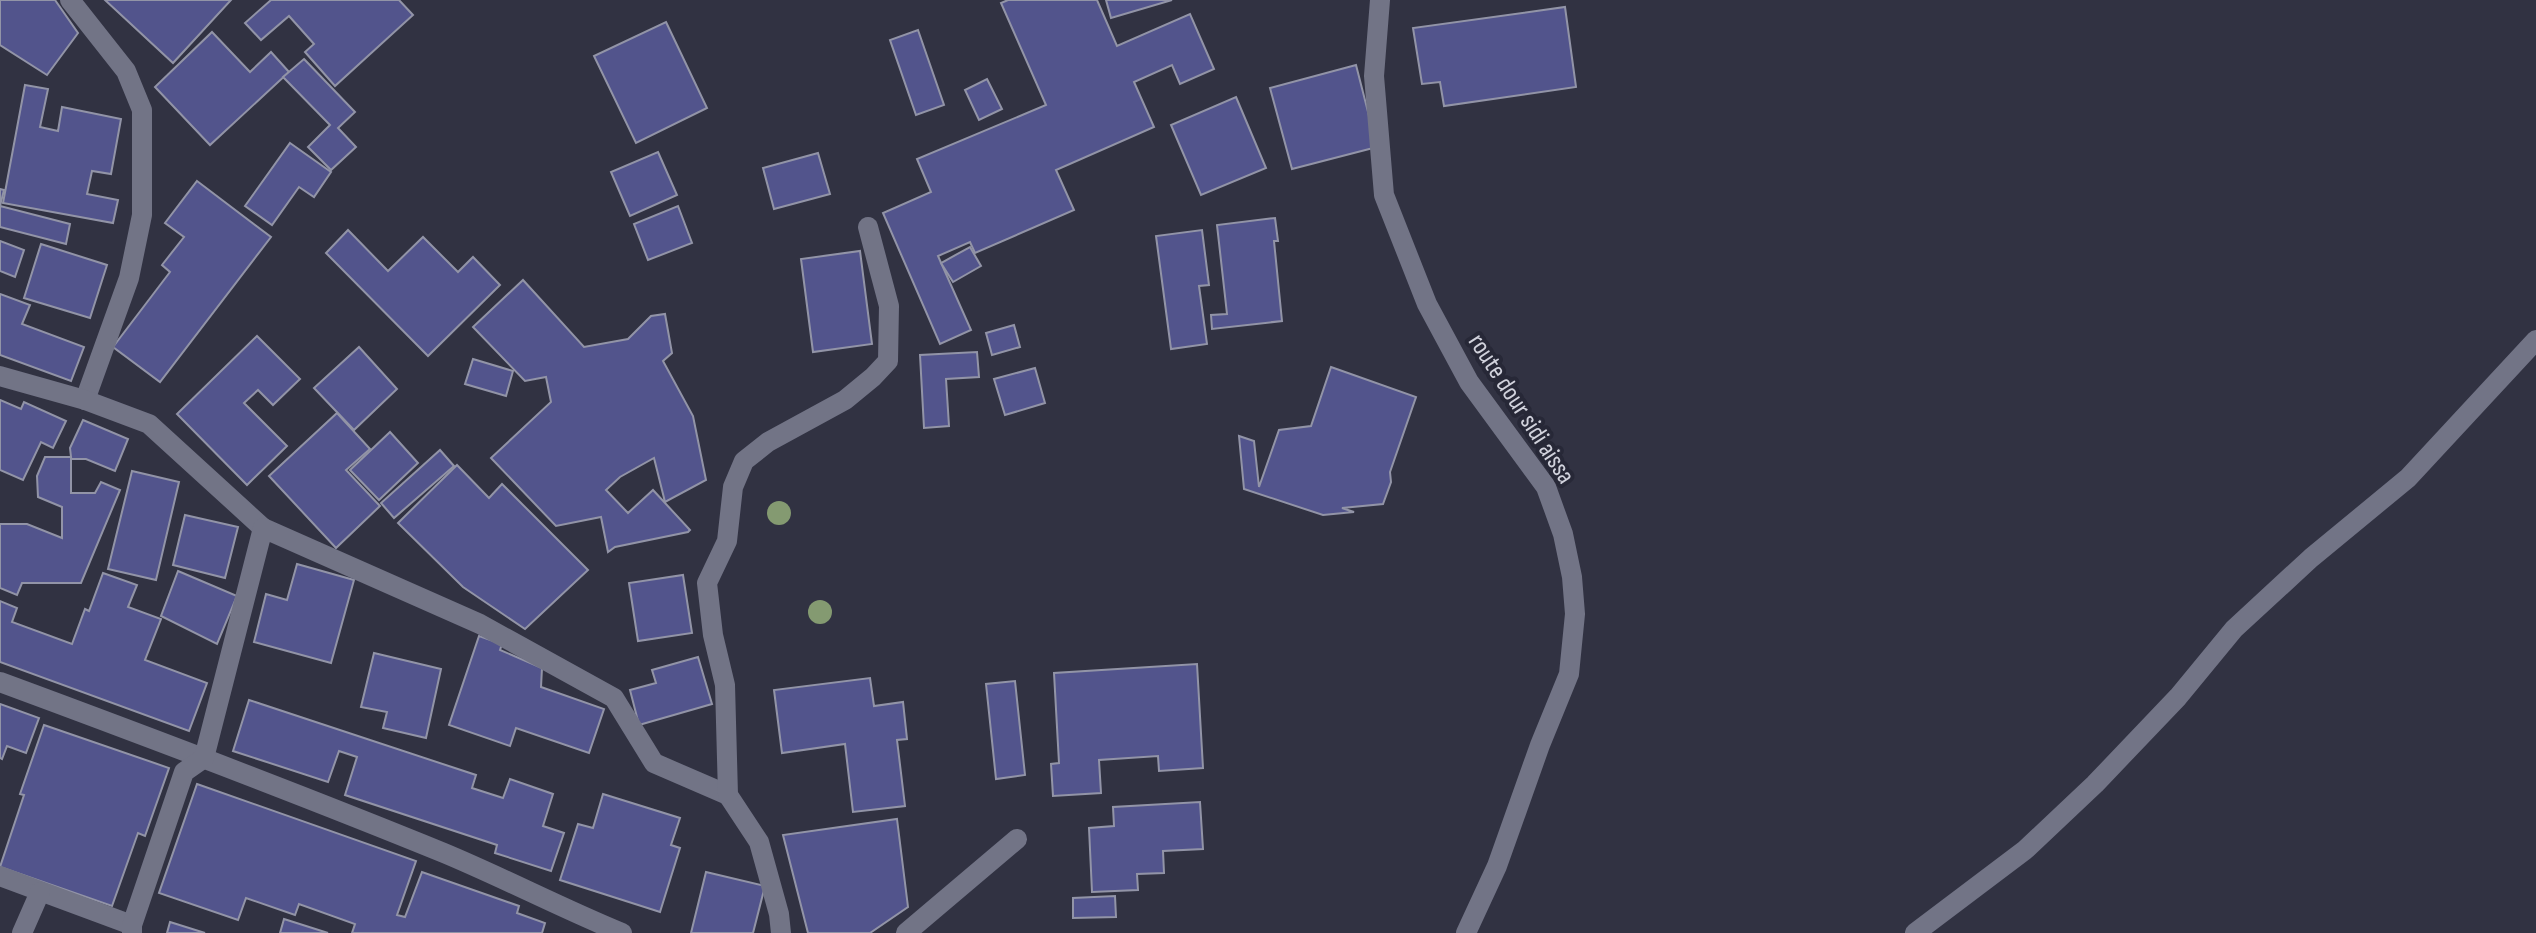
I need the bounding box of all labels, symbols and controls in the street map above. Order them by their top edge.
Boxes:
street label: route dour sidi aissa [1461,328,1581,490]

